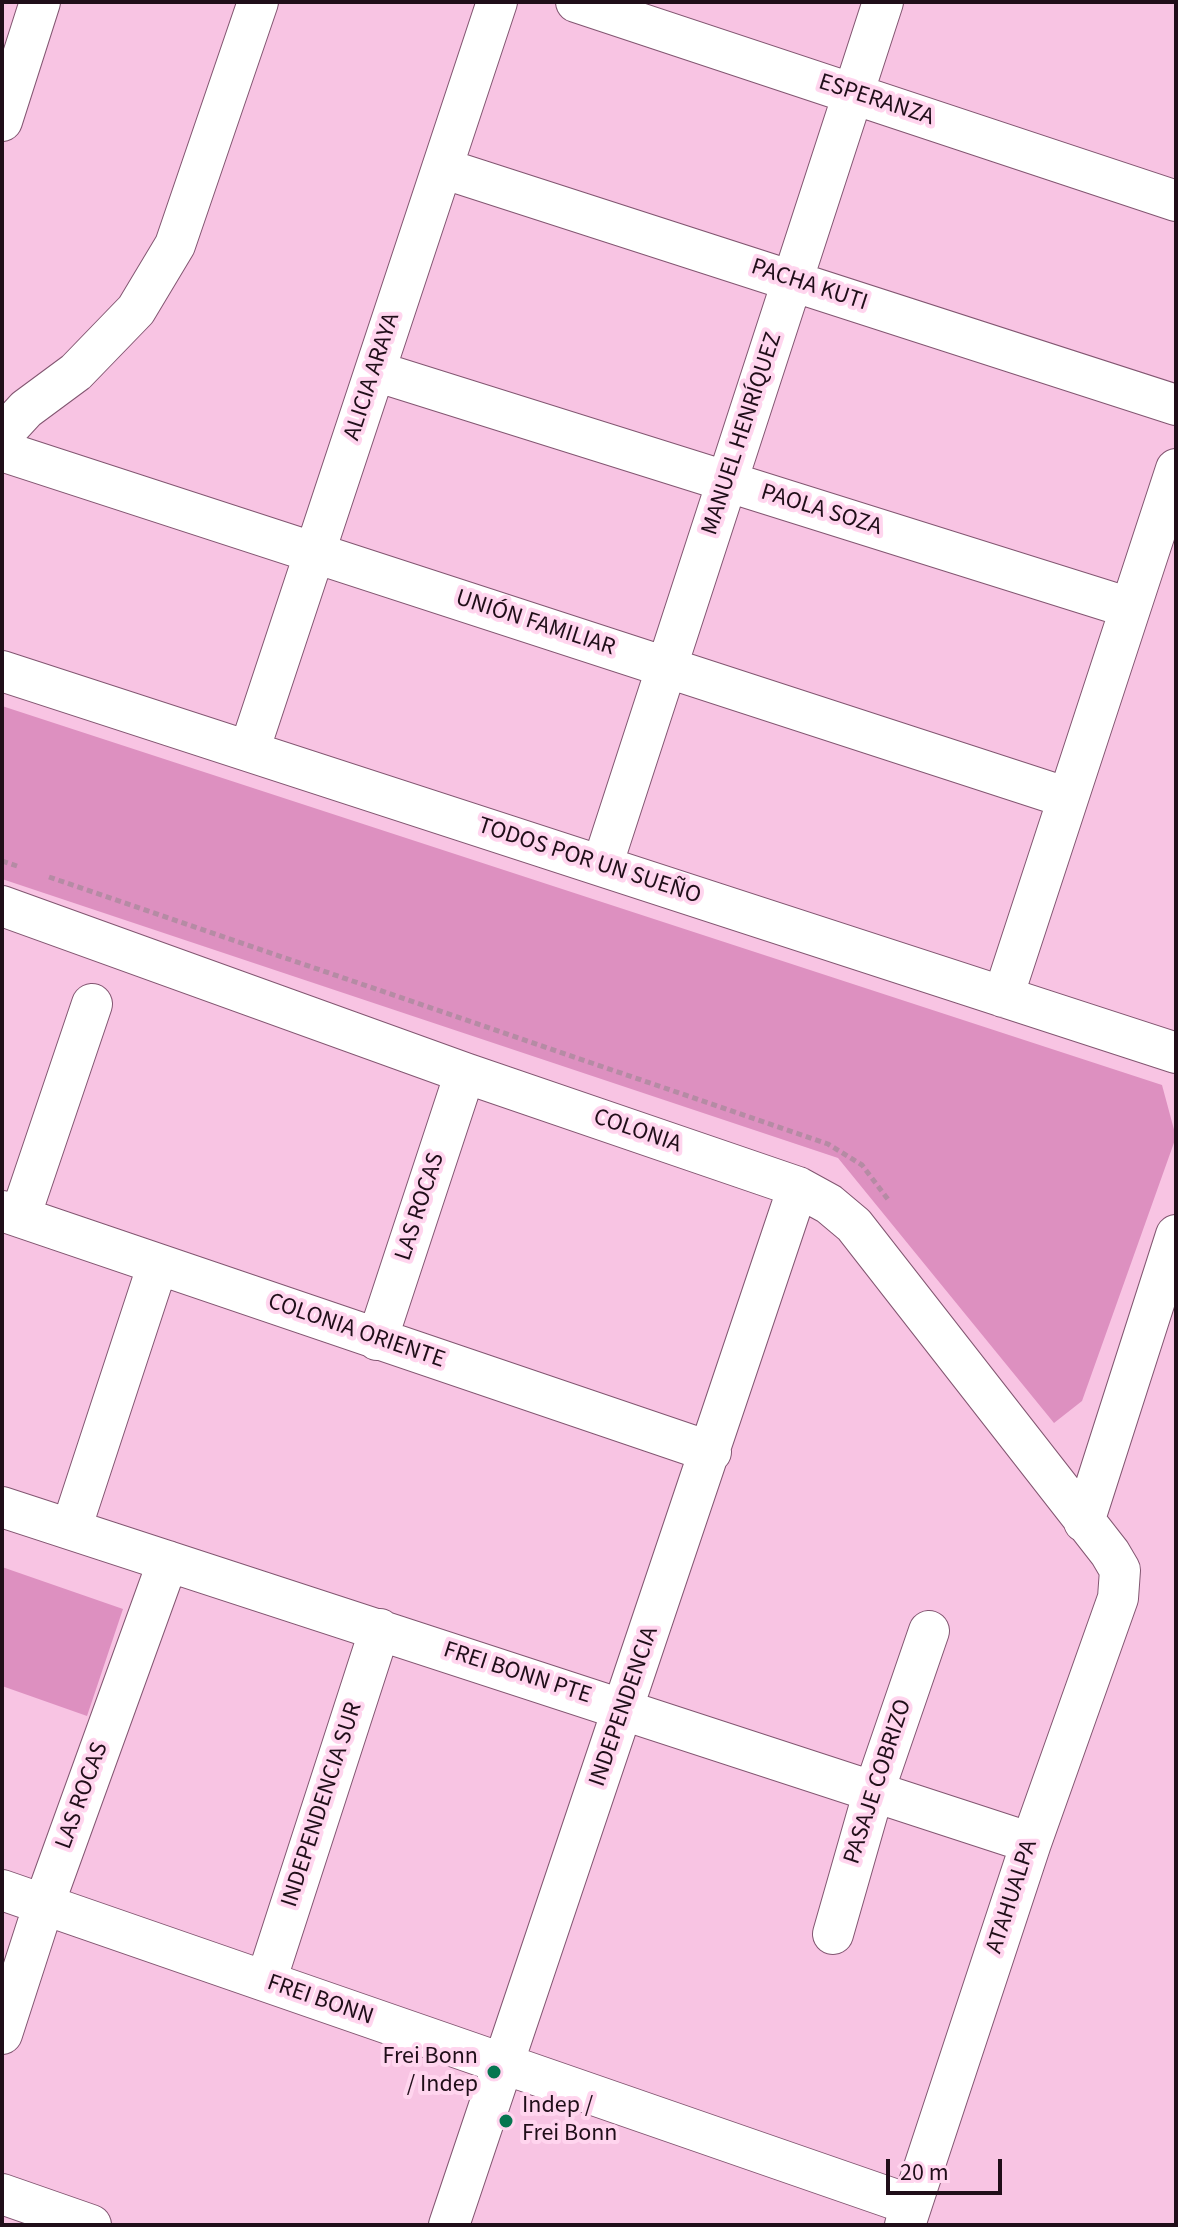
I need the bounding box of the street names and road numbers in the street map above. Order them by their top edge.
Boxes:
street label: ESPERANZA [815,69,937,133]
street label: PACHA KUTI [747,254,871,318]
street label: ALICIA ARAYA [339,310,407,444]
street label: MANUEL HENRÍQUEZ [697,329,789,539]
street label: PAOLA SOZA [757,479,885,543]
street label: UNIÓN FAMILIAR [452,585,618,663]
street label: TODOS POR UN SUEÑO [474,812,704,912]
street label: COLONIA [589,1104,685,1160]
street label: LAS ROCAS [390,1150,452,1264]
street label: COLONIA ORIENTE [264,1288,448,1376]
street label: INDEPENDENCIA [584,1623,666,1791]
street label: FREI BONN PTE [439,1637,595,1711]
street label: PASAJE COBRIZO [839,1696,919,1868]
street label: INDEPENDENCIA SUR [276,1699,370,1911]
street label: LAS ROCAS [50,1739,116,1853]
street label: ATAHUALPA [981,1837,1045,1957]
street label: FREI BONN [263,1969,377,2033]

